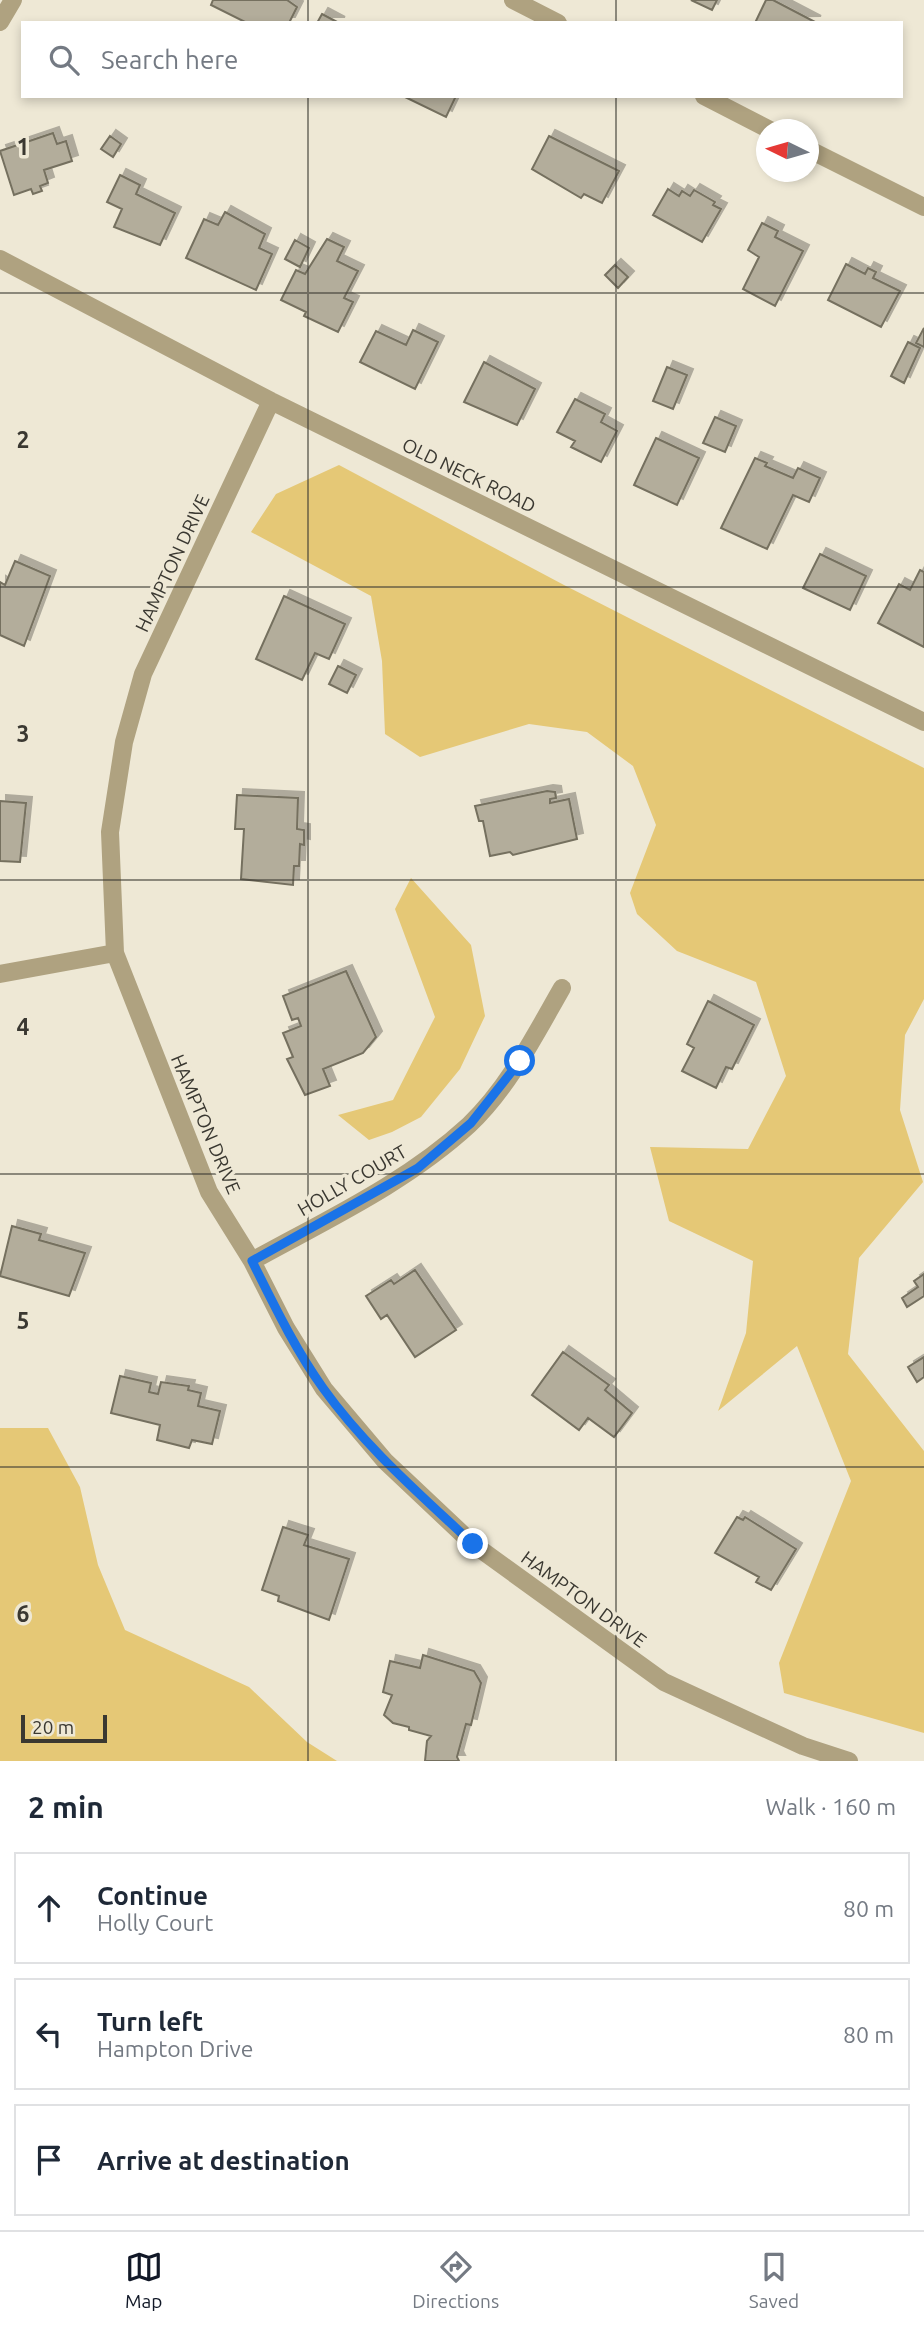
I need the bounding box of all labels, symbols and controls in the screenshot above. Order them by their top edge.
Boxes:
search box [21,21,903,98]
icon: search [45,41,83,79]
text: Search here [101,45,238,74]
north arrow [756,119,819,182]
text: 1 [17,134,29,159]
text: 2 [17,427,29,452]
street label: OLD NECK ROAD [399,433,539,517]
street label: HAMPTON DRIVE [130,491,214,635]
text: 3 [17,721,29,746]
text: 4 [17,1014,30,1039]
route start [504,1045,535,1076]
street label: HAMPTON DRIVE [167,1051,245,1197]
street label: HOLLY COURT [294,1140,411,1220]
text: 5 [17,1308,29,1333]
route end [457,1528,488,1559]
street label: HAMPTON DRIVE [517,1546,651,1652]
text: 6 [17,1601,30,1626]
scale bar [21,1712,107,1744]
text: 20 m [32,1716,74,1738]
text: 2 min [28,1790,104,1824]
text: Walk · 160 m [765,1794,896,1819]
text: Continue [97,1881,208,1910]
icon: ahead [30,1889,68,1927]
text: 80 m [843,1896,894,1921]
text: Holly Court [97,1910,213,1935]
text: Turn left [97,2007,203,2036]
icon: left [30,2015,68,2053]
text: 80 m [843,2022,894,2047]
text: Hampton Drive [97,2036,253,2061]
icon: arrive [30,2141,68,2179]
text: Arrive at destination [97,2146,350,2175]
tab: Map [125,2248,163,2312]
tab: Directions [412,2248,499,2312]
tab: Saved [749,2248,799,2312]

